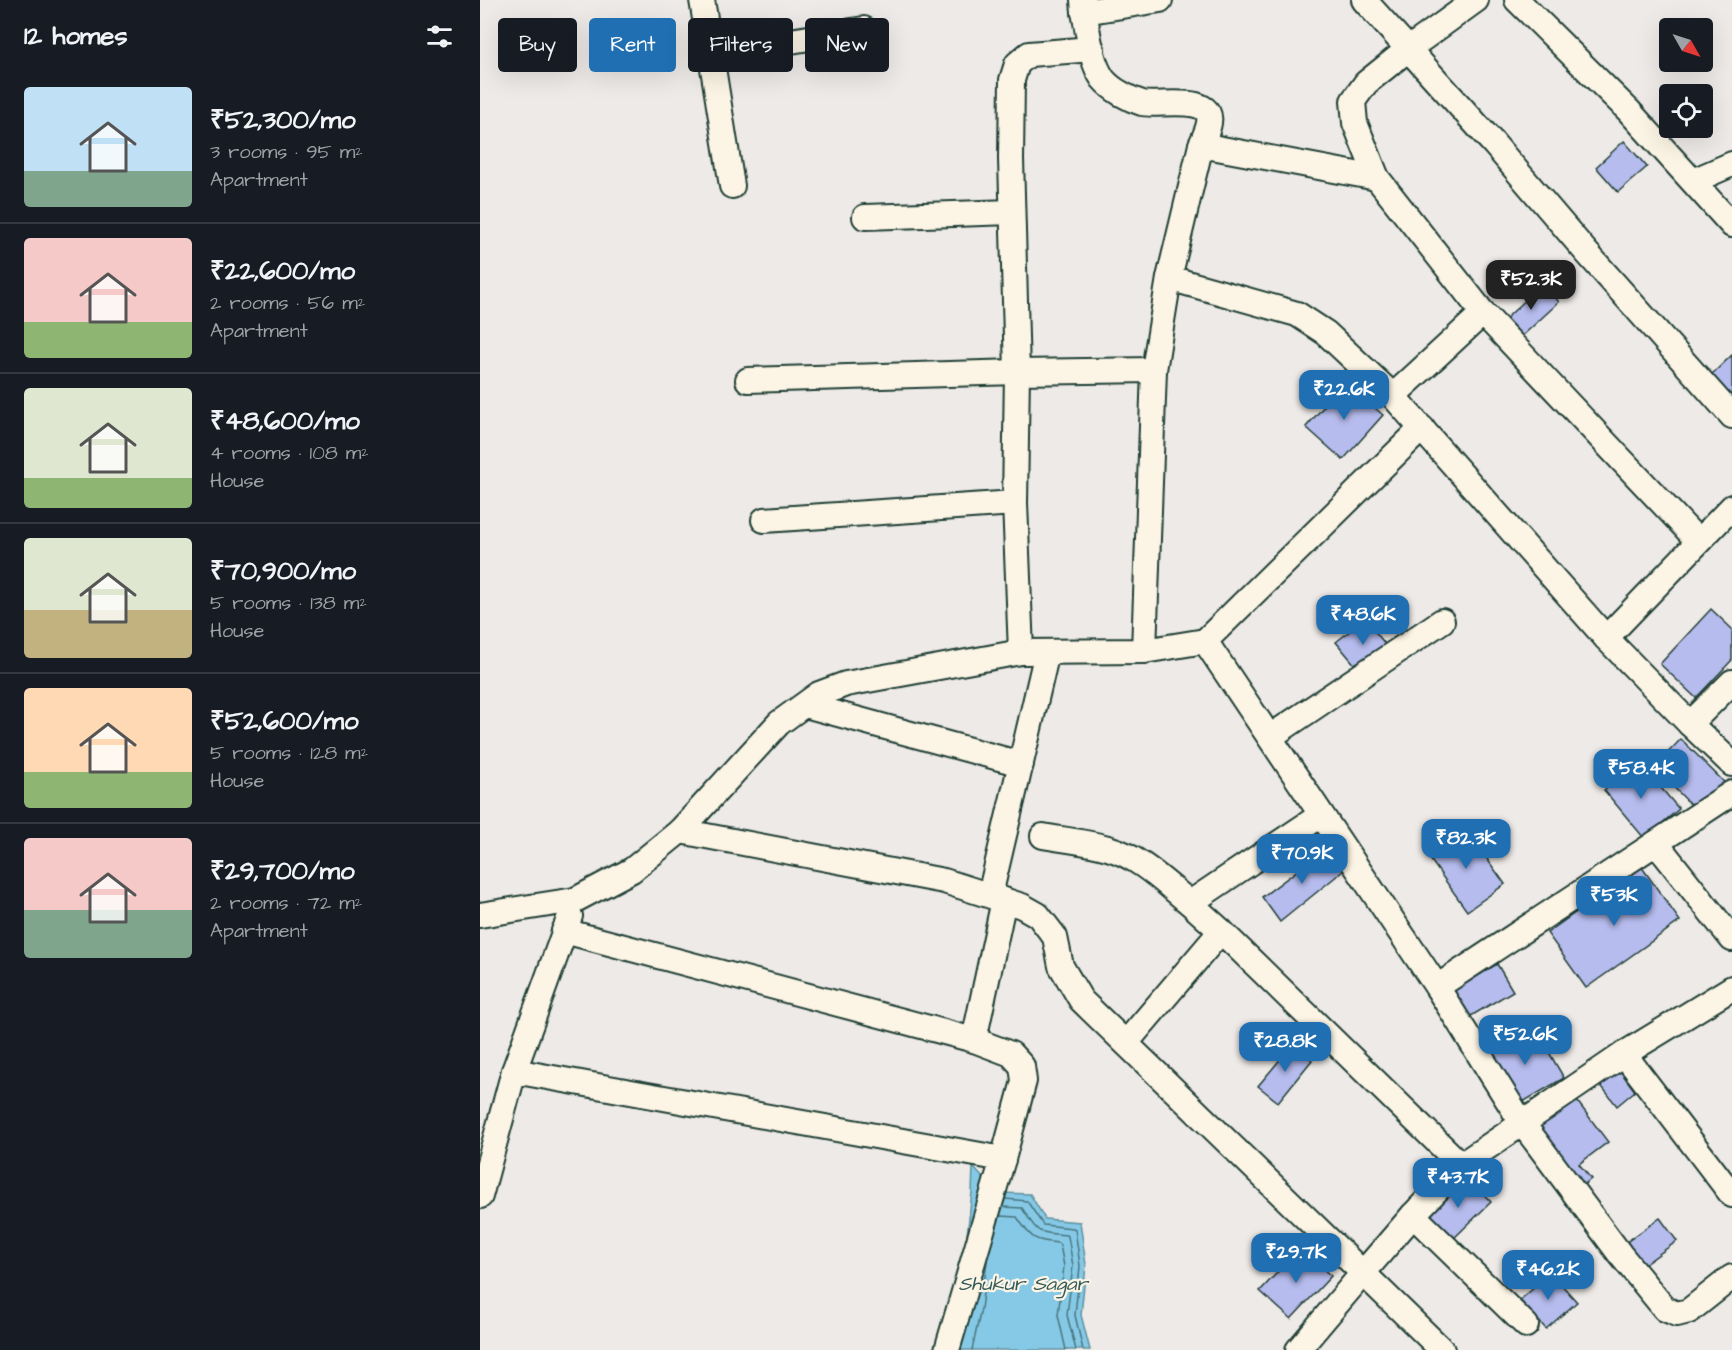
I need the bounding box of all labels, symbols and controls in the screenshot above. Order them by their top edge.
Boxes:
text: 12 homes [24,18,127,54]
chip: Buy [498,18,577,72]
chip: Rent [589,18,676,72]
chip: Filters [688,18,793,72]
chip: New [805,18,889,72]
north arrow [1659,18,1713,72]
map controls [1659,18,1713,138]
icon: filters [423,20,456,53]
button: locate [1659,84,1713,138]
text: ₹52,300/mo [210,102,356,138]
icon: home [72,111,144,183]
text: 3 rooms · 95 m² [210,138,363,166]
text: Apartment [210,166,308,194]
text: ₹22,600/mo [210,253,355,289]
pin: ₹52.3K [1482,260,1580,311]
icon: home [72,262,144,334]
text: ₹52.3K [1500,265,1562,293]
text: 2 rooms · 56 m² [210,289,365,317]
text: Apartment [210,317,308,345]
pin: ₹22.6K [1295,370,1393,421]
text: ₹22.6K [1313,375,1375,403]
text: ₹48,600/mo [210,403,360,439]
icon: home [72,412,144,484]
text: 4 rooms · 108 m² [210,439,369,467]
text: House [210,467,264,495]
text: ₹70,900/mo [210,553,356,589]
icon: home [72,562,144,634]
text: 5 rooms · 138 m² [210,589,367,617]
pin: ₹48.6K [1314,595,1412,646]
text: ₹48.6K [1330,600,1396,628]
text: House [210,617,264,645]
text: ₹52,600/mo [210,703,359,739]
icon: home [72,712,144,784]
text: 5 rooms · 128 m² [210,739,368,767]
pin: ₹58.4K [1592,749,1690,800]
text: ₹58.4K [1607,754,1675,782]
text: House [210,767,264,795]
pin: ₹82.3K [1417,819,1515,870]
text: ₹82.3K [1436,824,1496,852]
pin: ₹70.9K [1253,834,1351,885]
text: ₹70.9K [1271,839,1333,867]
text: ₹29,700/mo [210,853,355,889]
icon: home [72,862,144,934]
pin: ₹53K [1578,876,1650,927]
text: ₹53K [1590,881,1638,909]
text: 2 rooms · 72 m² [210,889,362,917]
text: Apartment [210,917,308,945]
pin: ₹52.6K [1476,1015,1574,1066]
text: ₹52.6K [1493,1020,1557,1048]
pin: ₹28.8K [1236,1022,1334,1073]
text: ₹28.8K [1253,1027,1317,1055]
pin: ₹43.7K [1409,1158,1507,1209]
text: ₹43.7K [1427,1163,1489,1191]
pin: ₹29.7K [1247,1233,1345,1284]
text: ₹29.7K [1265,1238,1327,1266]
pin: ₹46.2K [1499,1250,1597,1301]
text: ₹46.2K [1516,1255,1580,1283]
water label: Shukur Sagar [959,1270,1089,1299]

